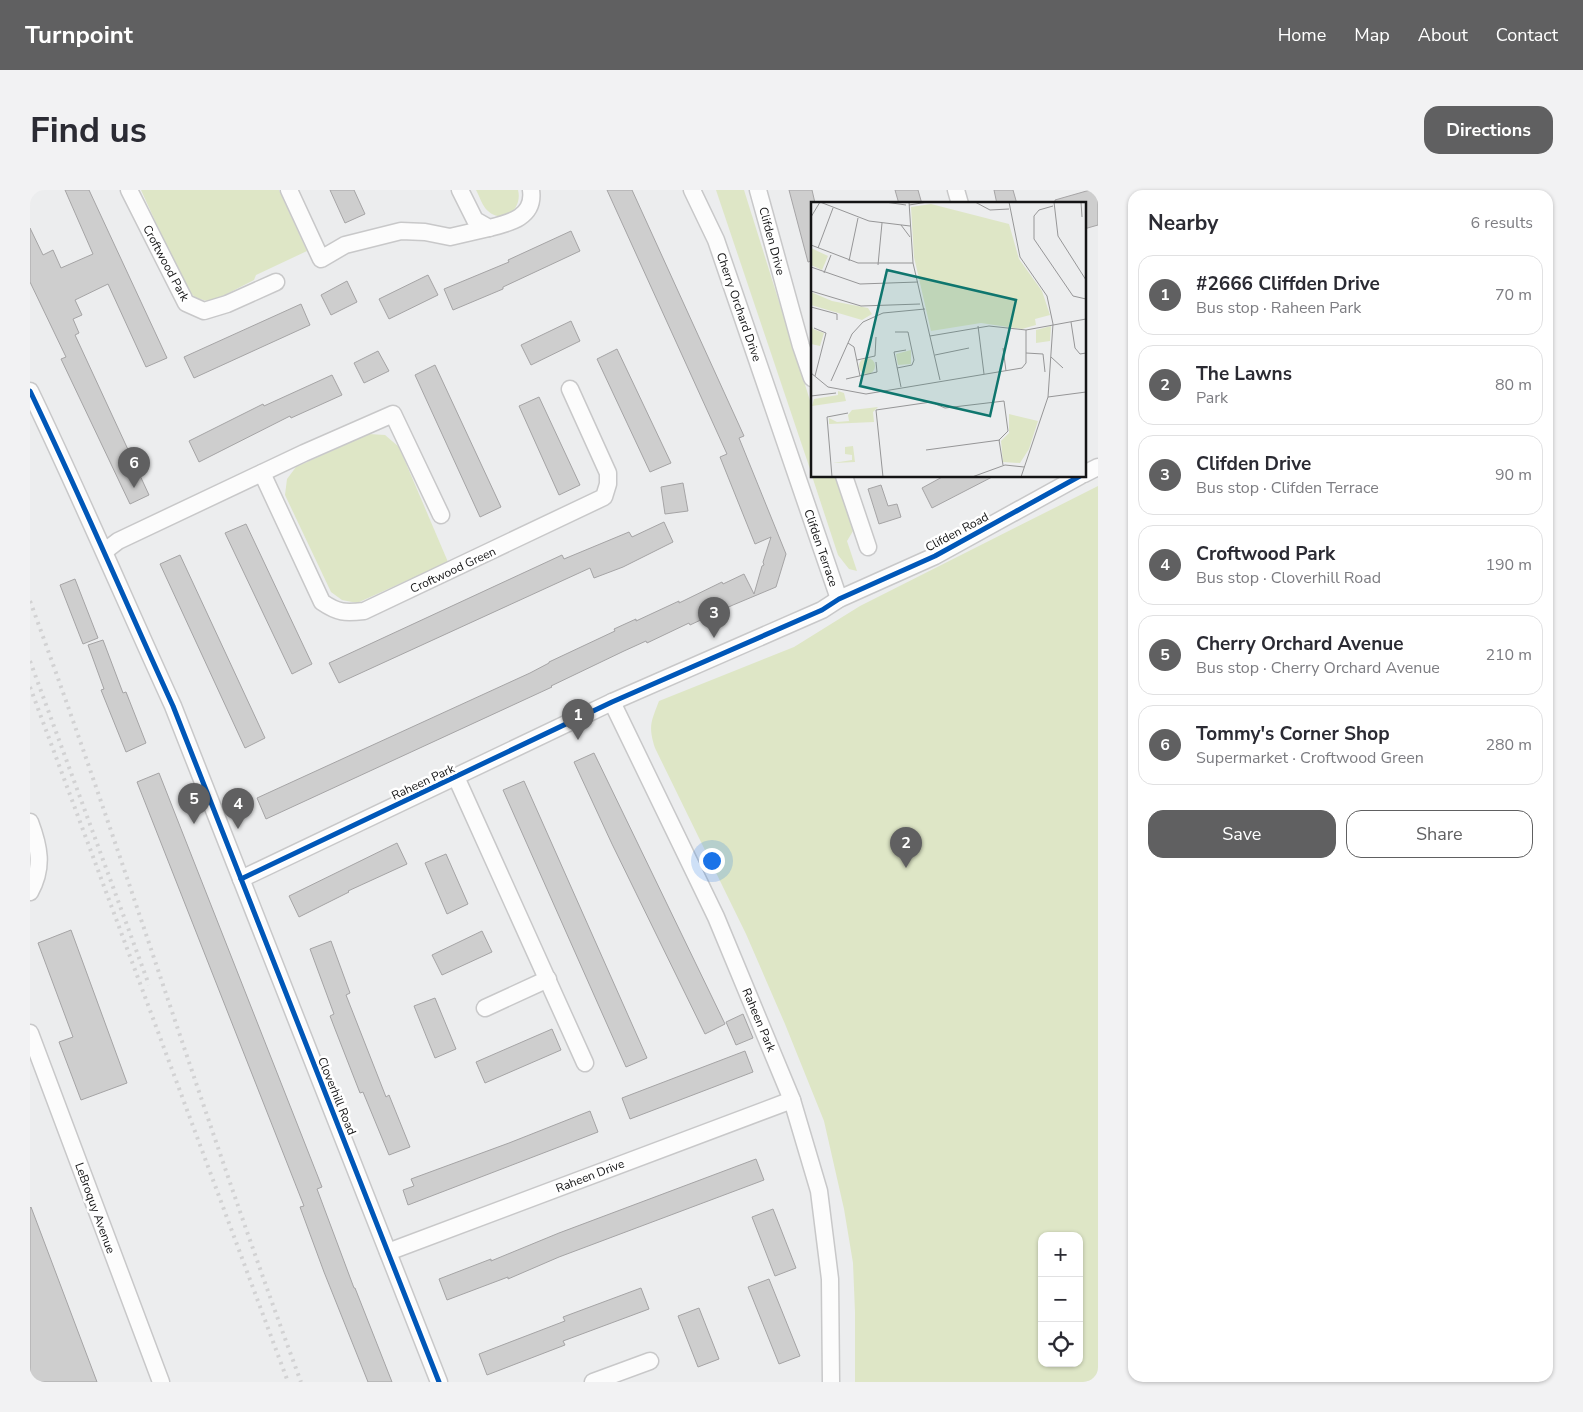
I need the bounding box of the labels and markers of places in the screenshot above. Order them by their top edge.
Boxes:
pin: 6 [118,447,150,488]
pin: 3 [698,597,730,638]
pin: 1 [562,699,594,740]
pin: 5 [178,783,210,824]
pin: 4 [222,788,254,829]
pin: 2 [890,827,922,868]

